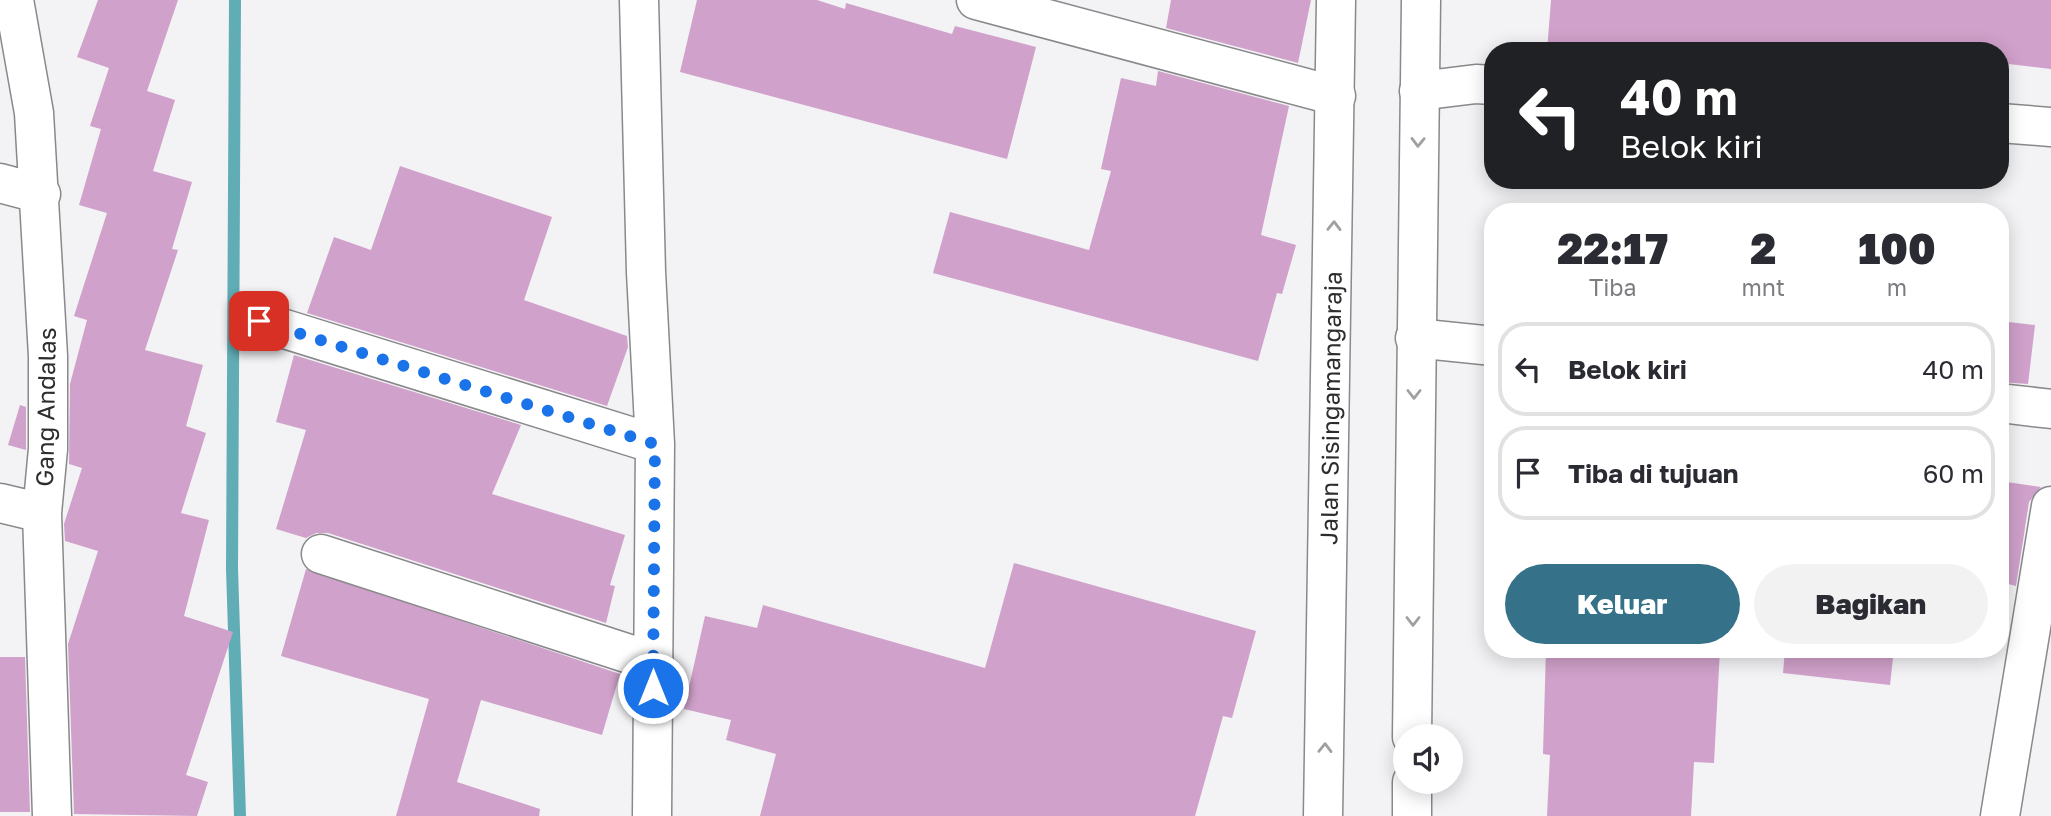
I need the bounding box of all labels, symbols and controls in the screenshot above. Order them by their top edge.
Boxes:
text: 40 m [1620,67,1738,126]
icon: left [1505,70,1596,161]
text: Belok kiri [1620,127,1763,165]
one-way arrow [1410,137,1426,147]
one-way arrow [1326,221,1342,231]
text: 22:17 [1557,223,1668,273]
text: 2 [1750,223,1776,273]
text: 100 [1858,223,1936,273]
street label: Jalan Sisingamangaraja [1313,271,1346,545]
text: Tiba [1589,273,1637,301]
text: mnt [1741,273,1785,301]
text: m [1887,273,1907,301]
pin [229,291,289,351]
icon: arrive [240,302,278,340]
street label: Gang Andalas [29,327,61,487]
icon: left [1509,350,1547,388]
text: Belok kiri [1568,354,1687,385]
text: 40 m [1923,354,1984,385]
one-way arrow [1407,388,1422,399]
icon: arrive [1509,454,1547,492]
text: Tiba di tujuan [1568,458,1738,489]
text: 60 m [1923,458,1984,489]
button: Keluar [1505,564,1740,644]
button: Bagikan [1754,564,1988,644]
one-way arrow [1405,616,1421,627]
position arrow [616,651,690,725]
map controls [1393,724,1463,794]
button: sound [1393,724,1463,794]
one-way arrow [1317,742,1332,753]

